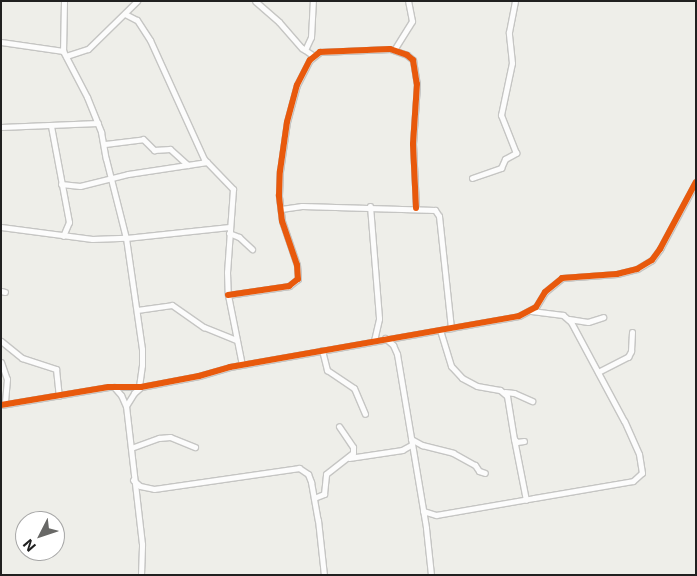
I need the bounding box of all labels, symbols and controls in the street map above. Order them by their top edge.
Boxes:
north arrow [15,511,65,561]
text: N [19,536,39,555]

